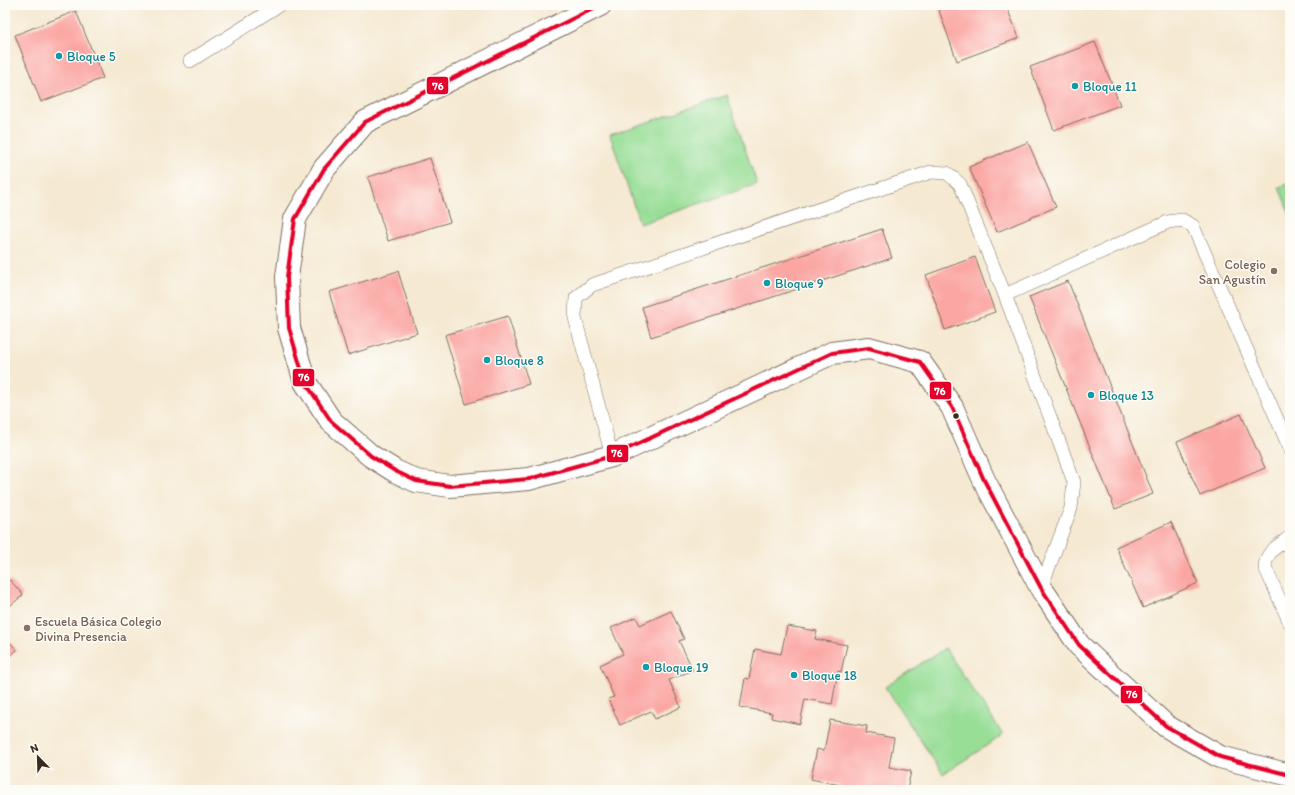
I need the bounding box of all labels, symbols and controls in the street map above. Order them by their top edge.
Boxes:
place label: Bloque 5 [67,49,116,64]
marker: Bloque 5 [54,51,64,61]
line badge: 76 [426,76,449,95]
place label: Bloque 11 [1083,79,1137,94]
text: 76 [431,80,444,93]
marker: Bloque 11 [1070,81,1080,91]
place label: Colegio San Agustín [1199,257,1266,287]
marker: Colegio San Agustín [1269,266,1279,276]
place label: Bloque 9 [775,276,824,291]
marker: Bloque 9 [762,278,772,288]
place label: Bloque 8 [495,353,544,368]
marker: Bloque 8 [482,355,492,365]
line badge: 76 [292,368,315,387]
text: 76 [297,371,310,384]
line badge: 76 [929,381,952,400]
text: 76 [933,385,946,398]
place label: Bloque 13 [1099,388,1154,403]
marker: Bloque 13 [1086,390,1096,400]
unlabelled marker [951,411,961,421]
line badge: 76 [606,444,629,463]
text: 76 [610,447,623,460]
place label: Escuela Básica Colegio Divina Presencia [35,614,162,644]
marker: Escuela Básica Colegio Divina Presencia [22,623,32,633]
place label: Bloque 19 [654,660,709,675]
marker: Bloque 19 [641,662,651,672]
place label: Bloque 18 [802,668,857,683]
marker: Bloque 18 [789,670,799,680]
line badge: 76 [1120,685,1143,704]
text: 76 [1125,688,1138,701]
north arrow [18,737,58,777]
text: N [28,741,40,756]

